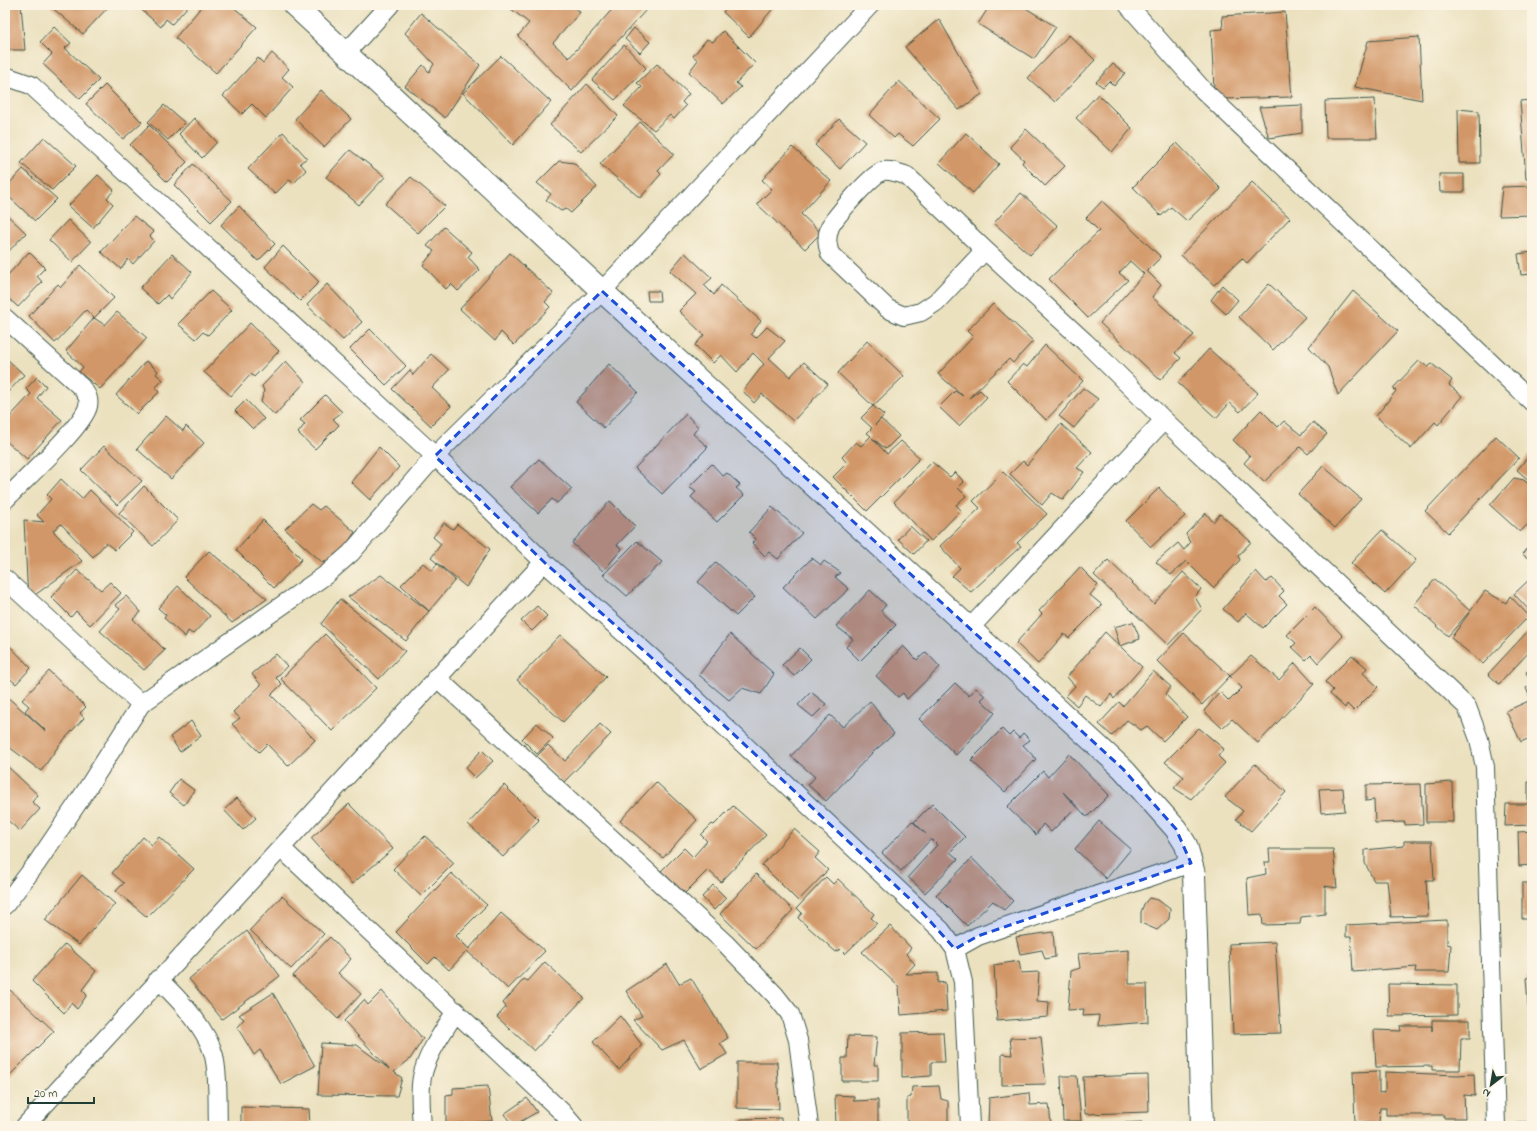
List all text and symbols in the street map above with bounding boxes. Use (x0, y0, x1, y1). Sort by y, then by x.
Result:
north arrow (1471, 1065, 1511, 1105)
scale bar (28, 1079, 94, 1105)
text: N (1479, 1084, 1494, 1101)
text: 20 m (34, 1085, 57, 1103)

